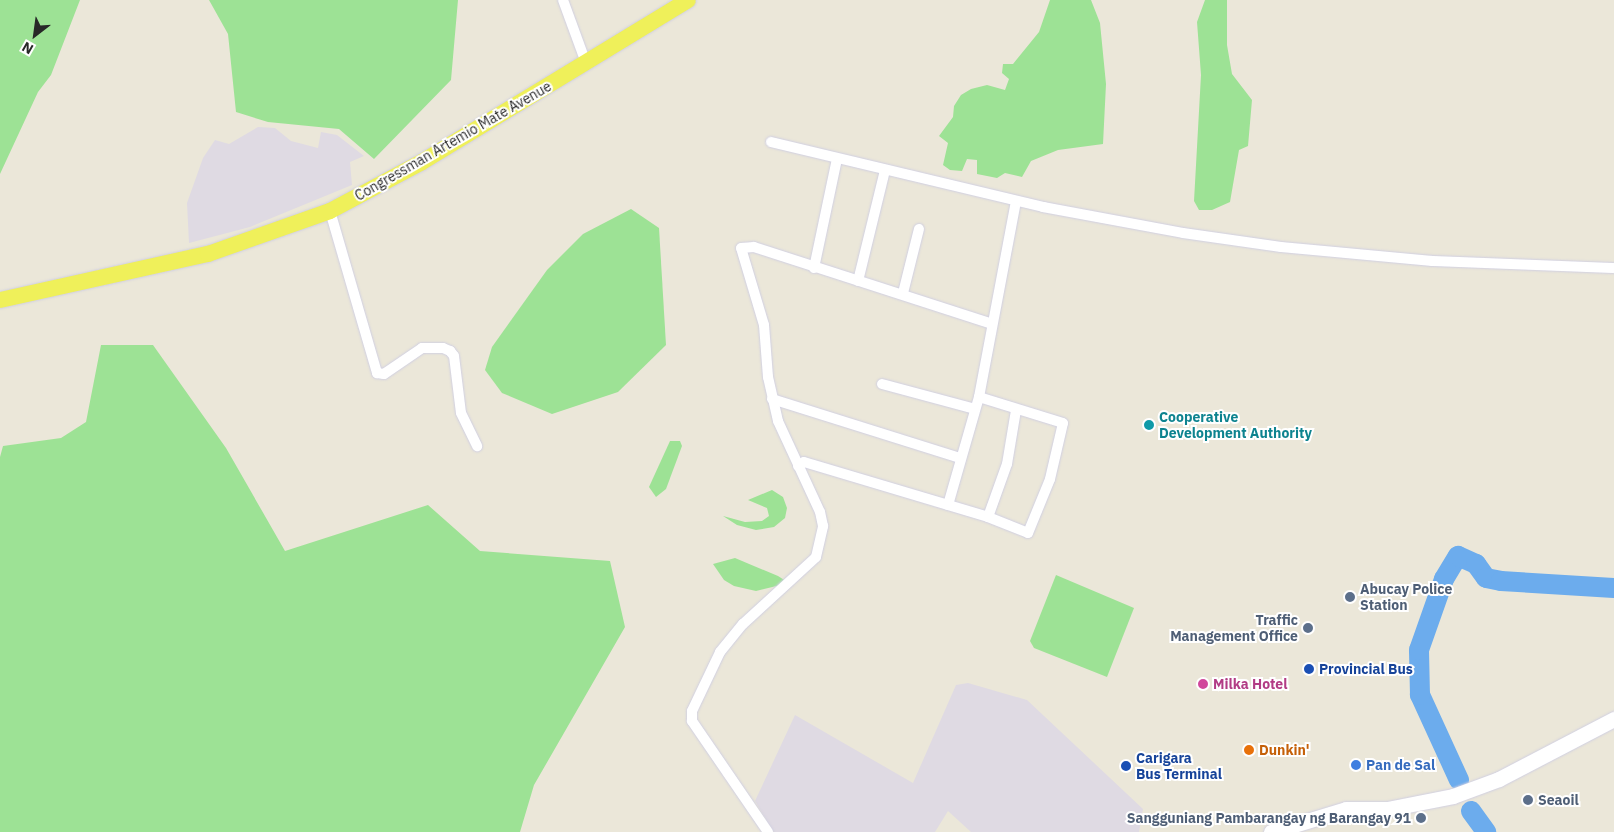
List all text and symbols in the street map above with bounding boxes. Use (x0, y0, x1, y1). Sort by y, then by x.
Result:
north arrow (10, 10, 60, 60)
text: N (19, 38, 36, 58)
street label: Congressman Artemio Mate Avenue (352, 78, 554, 204)
place label: Cooperative Development Authority (1159, 409, 1312, 442)
marker: Cooperative Development Authority (1143, 419, 1155, 431)
place label: Abucay Police Station (1360, 581, 1452, 614)
marker: Abucay Police Station (1344, 591, 1356, 603)
place label: Traffic Management Office (1170, 612, 1298, 644)
marker: Traffic Management Office (1302, 622, 1314, 634)
place label: Provincial Bus (1319, 661, 1413, 677)
marker: Provincial Bus (1303, 663, 1315, 675)
place label: Milka Hotel (1213, 676, 1287, 692)
marker: Milka Hotel (1197, 678, 1209, 690)
place label: Dunkin' (1259, 742, 1309, 758)
marker: Dunkin' (1243, 744, 1255, 756)
place label: Carigara Bus Terminal (1136, 750, 1222, 782)
place label: Pan de Sal (1366, 757, 1435, 773)
marker: Pan de Sal (1350, 759, 1362, 771)
marker: Carigara Bus Terminal (1120, 760, 1132, 772)
place label: Seaoil (1538, 792, 1579, 808)
marker: Seaoil (1522, 794, 1534, 806)
place label: Sangguniang Pambarangay ng Barangay 91 (1127, 810, 1411, 826)
marker: Sangguniang Pambarangay ng Barangay 91 (1415, 812, 1427, 824)

